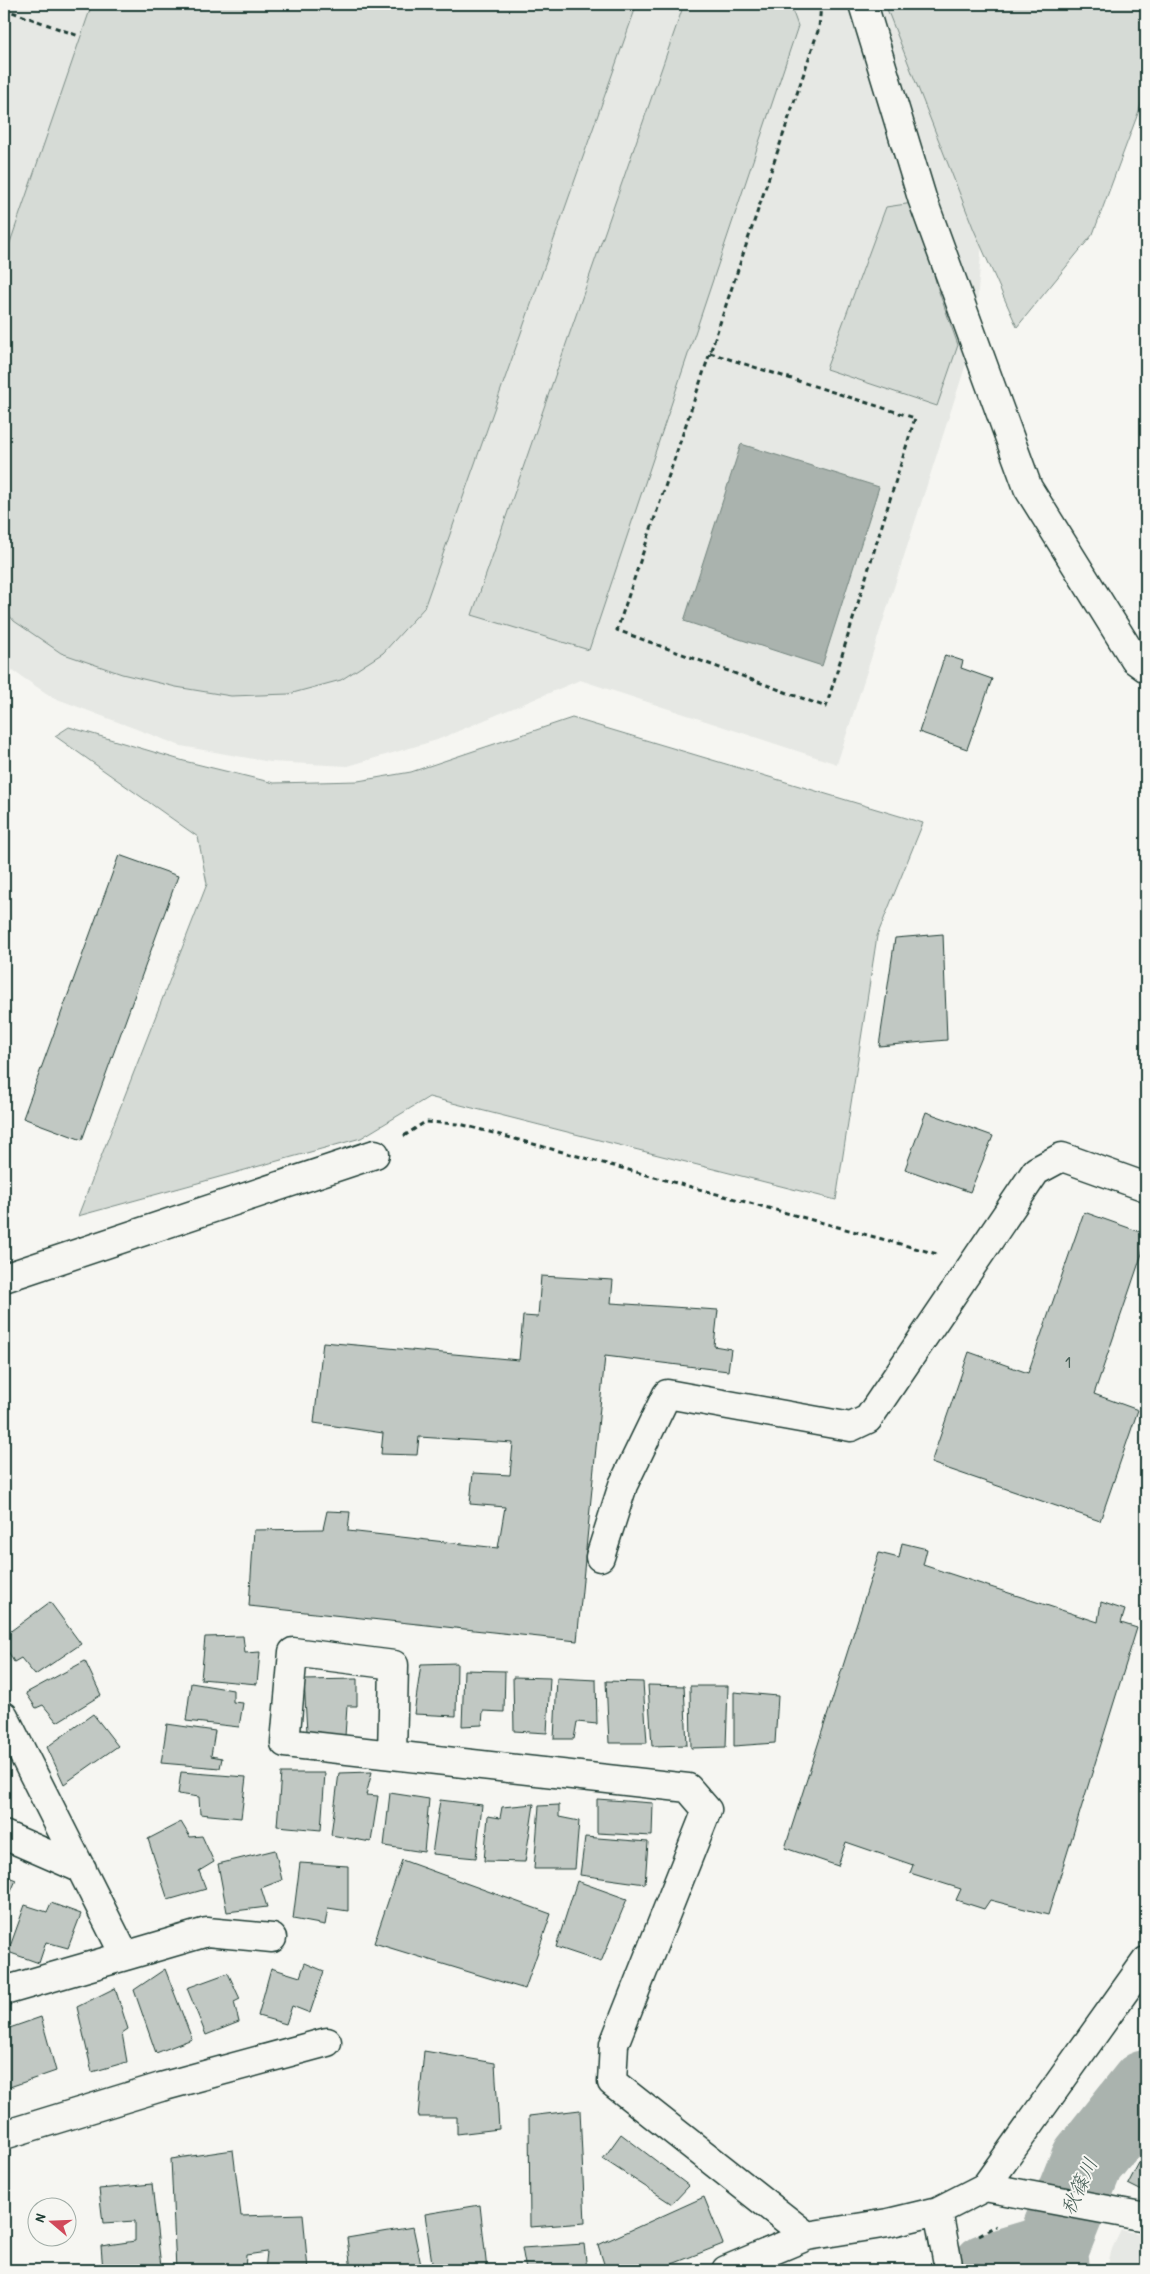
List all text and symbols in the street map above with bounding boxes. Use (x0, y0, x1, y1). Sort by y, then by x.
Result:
house number: 1 (1065, 1351, 1071, 1373)
water label: 秋篠川 (1054, 2153, 1103, 2219)
north arrow (28, 2196, 78, 2246)
text: N (29, 2210, 50, 2224)

